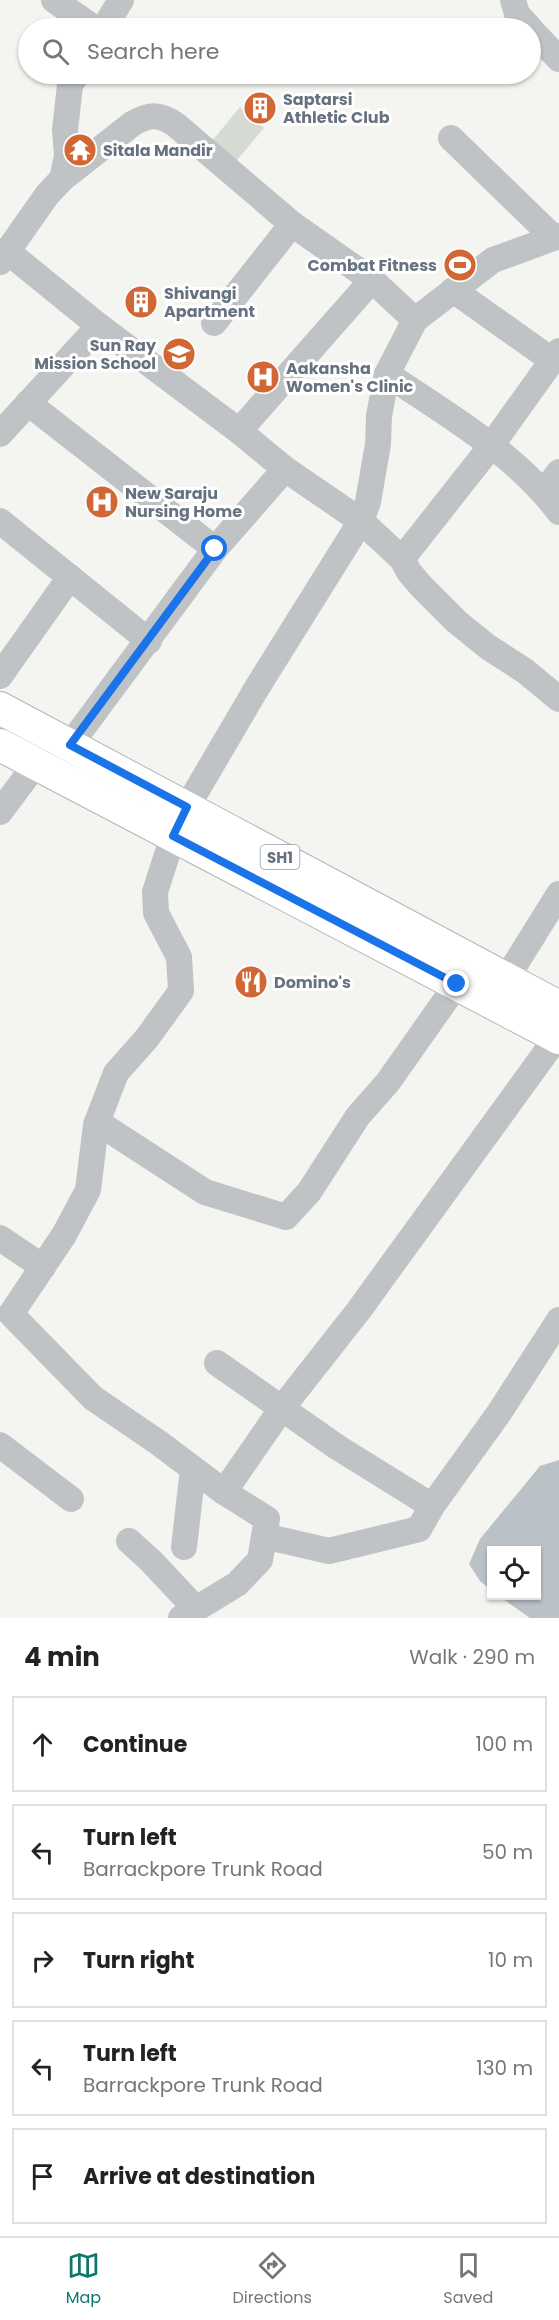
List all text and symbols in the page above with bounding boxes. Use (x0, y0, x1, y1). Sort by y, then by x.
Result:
search box (18, 18, 541, 84)
icon: search (39, 35, 72, 68)
text: Search here (87, 36, 220, 67)
place label: Saptarsi Athletic Club (283, 88, 390, 129)
building icon: Saptarsi Athletic Club (242, 90, 278, 126)
temple icon: Sitala Mandir (62, 132, 98, 168)
place label: Sitala Mandir (103, 139, 213, 162)
sports icon: Combat Fitness (442, 247, 478, 283)
place label: Combat Fitness (308, 254, 437, 277)
place label: Shivangi Apartment (164, 282, 255, 323)
building icon: Shivangi Apartment (123, 284, 159, 320)
place label: Sun Ray Mission School (34, 334, 157, 375)
school or university icon: Sun Ray Mission School (161, 336, 197, 372)
place label: Aakansha Women's Clinic (286, 357, 414, 398)
hospital icon: Aakansha Women's Clinic (245, 359, 281, 395)
place label: New Saraju Nursing Home (125, 482, 242, 523)
hospital icon: New Saraju Nursing Home (84, 484, 120, 520)
route start (201, 535, 227, 561)
road number: SH1 (260, 845, 300, 869)
restaurant icon: Domino's (233, 964, 269, 1000)
route end (443, 970, 469, 996)
place label: Domino's (274, 971, 351, 994)
map controls (487, 1546, 541, 1600)
button: locate (487, 1546, 541, 1600)
text: 4 min (24, 1639, 100, 1675)
text: Walk · 290 m (409, 1643, 535, 1671)
icon: ahead (26, 1728, 59, 1761)
text: Continue (83, 1729, 187, 1760)
text: 100 m (476, 1730, 533, 1758)
text: Turn left (83, 1822, 177, 1853)
icon: left (26, 1836, 59, 1869)
text: 50 m (482, 1838, 533, 1866)
text: Barrackpore Trunk Road (83, 1855, 323, 1883)
icon: right (26, 1944, 59, 1977)
text: Turn right (83, 1945, 194, 1976)
text: 10 m (488, 1946, 533, 1974)
text: Turn left (83, 2038, 177, 2069)
icon: left (26, 2052, 59, 2085)
text: 130 m (476, 2054, 533, 2082)
text: Barrackpore Trunk Road (83, 2071, 323, 2099)
icon: arrive (26, 2160, 59, 2193)
text: Arrive at destination (83, 2161, 315, 2192)
tab: Map (66, 2249, 101, 2310)
tab: Directions (233, 2249, 312, 2310)
tab: Saved (443, 2249, 493, 2310)

